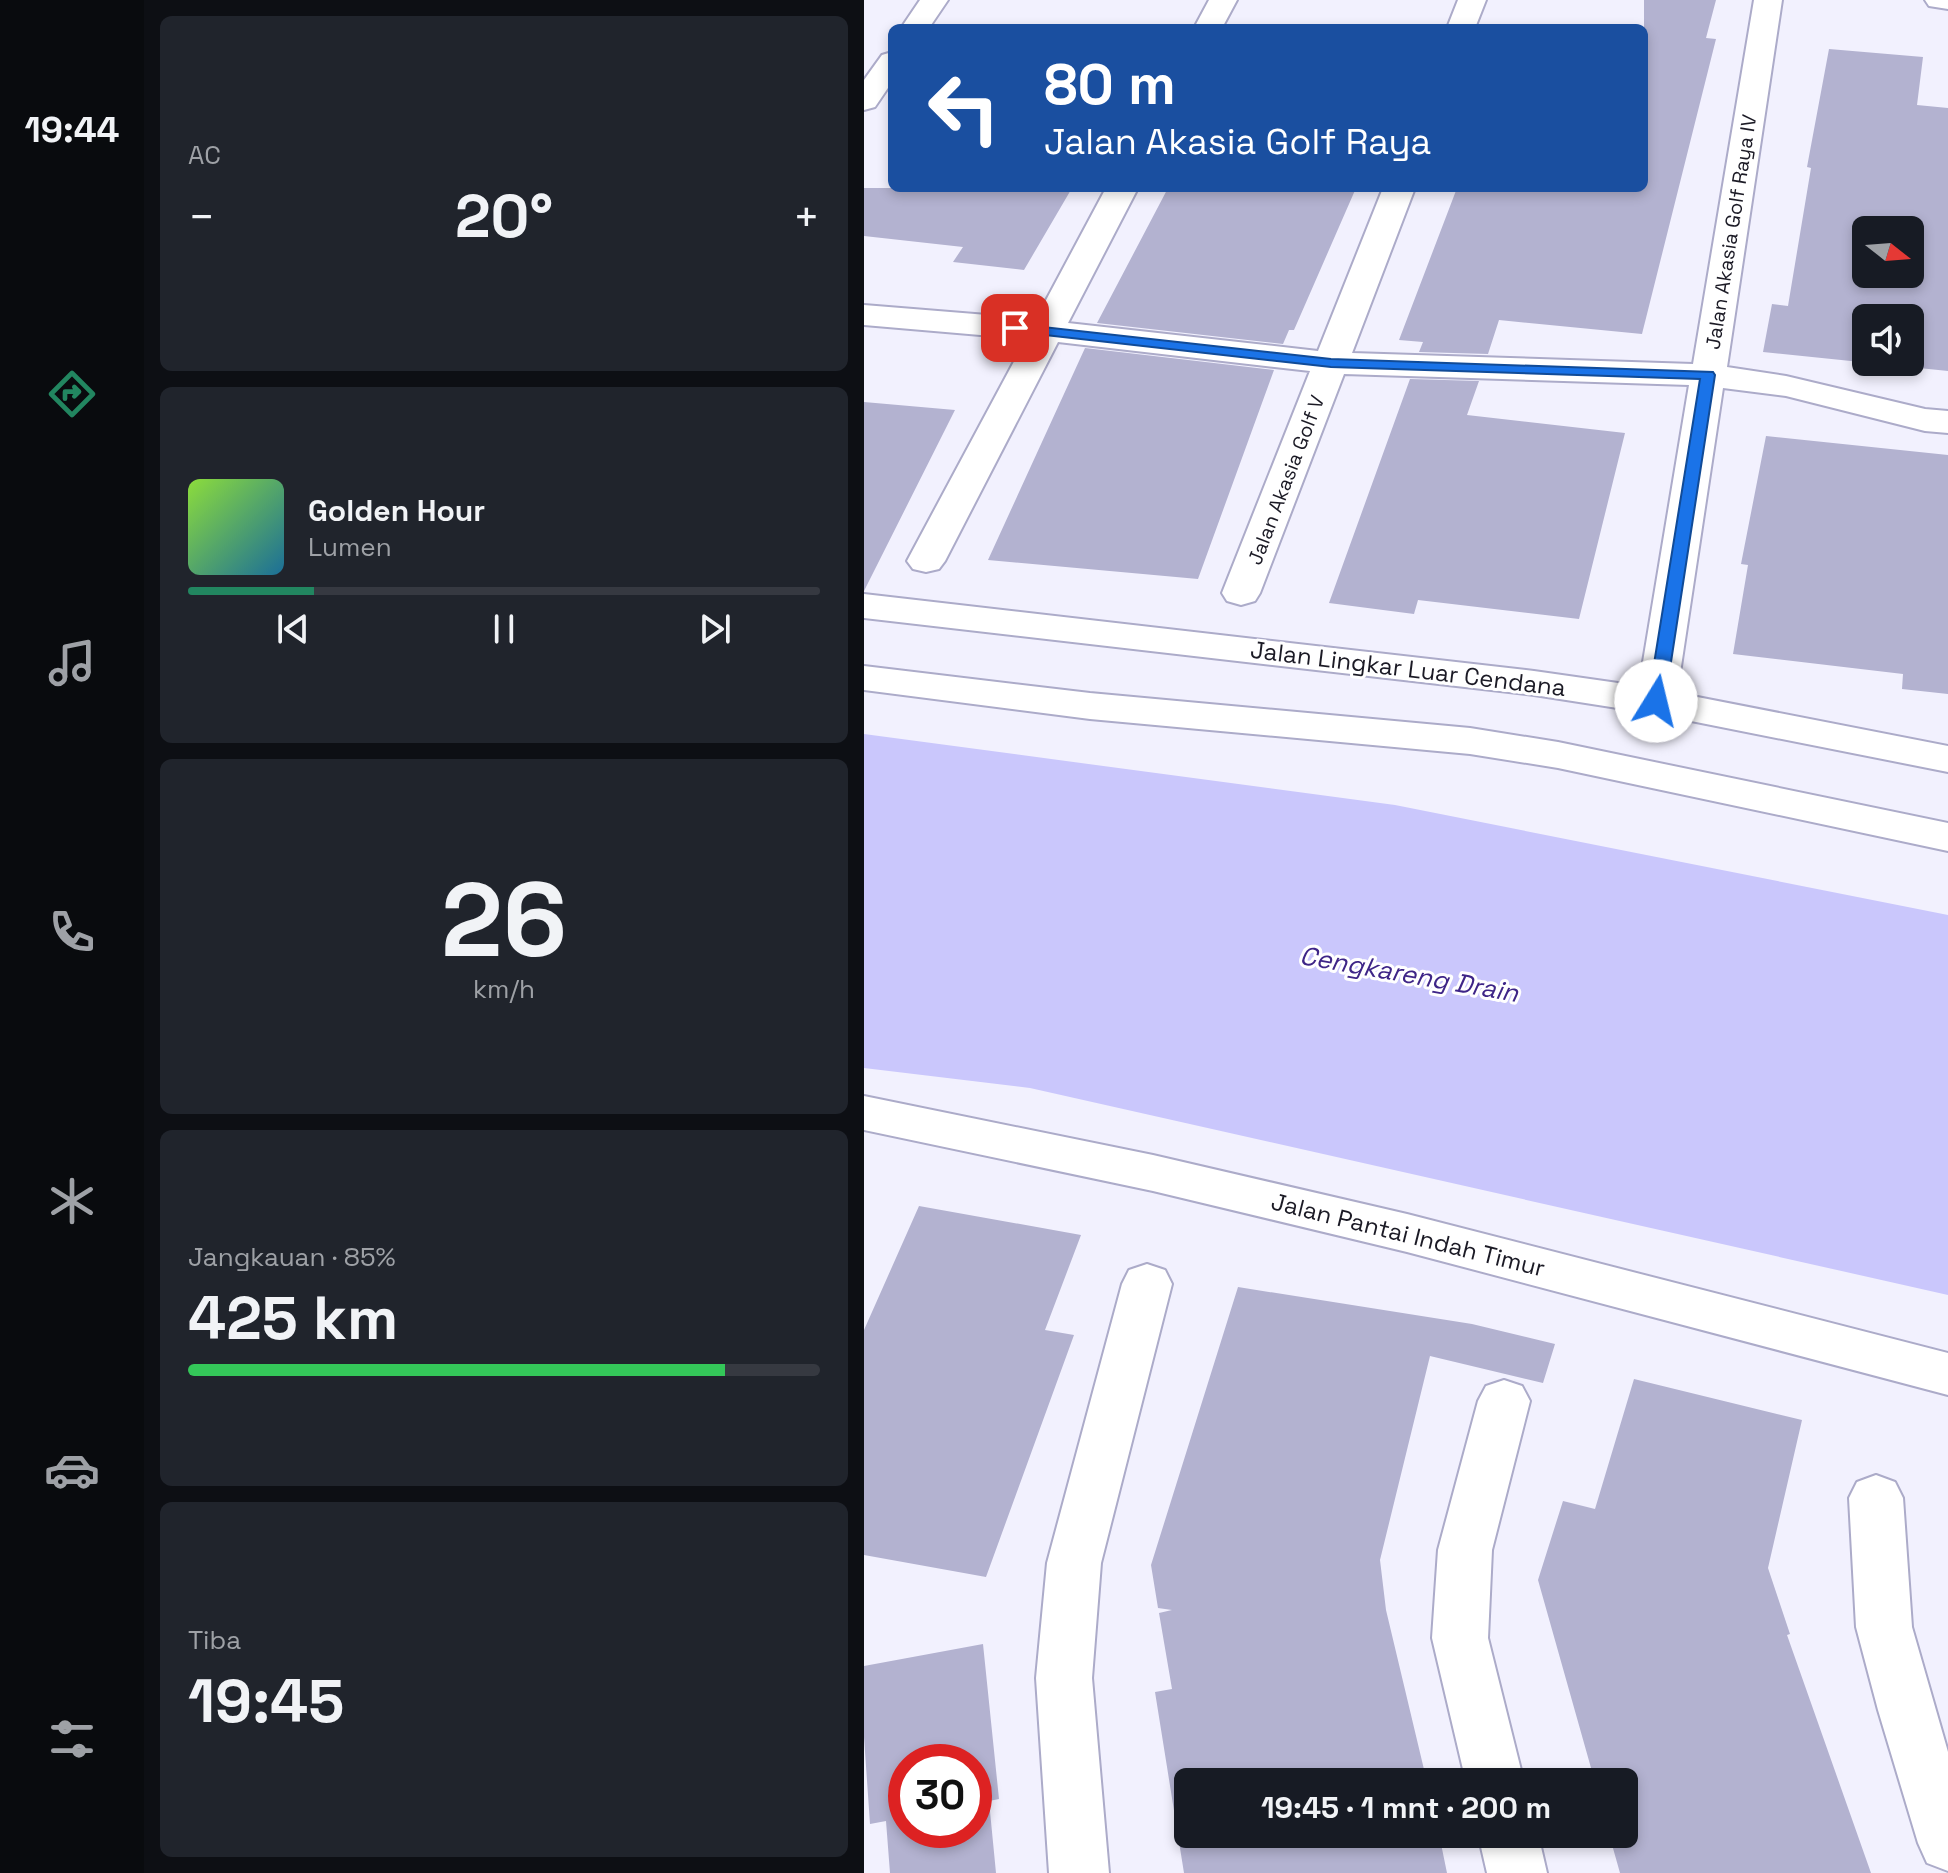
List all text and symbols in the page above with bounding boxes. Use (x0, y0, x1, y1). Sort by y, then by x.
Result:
text: 80 m (1044, 49, 1176, 120)
icon: left (912, 56, 1016, 160)
text: 19:44 (24, 107, 120, 153)
street label: Jalan Akasia Golf Raya IV (1700, 113, 1762, 351)
text: Jalan Akasia Golf Raya (1044, 119, 1431, 165)
text: AC (188, 138, 221, 172)
text: 20° (455, 178, 553, 255)
text: − (188, 189, 215, 245)
text: + (793, 189, 820, 245)
north arrow (1852, 216, 1924, 288)
map controls (1852, 216, 1924, 376)
pin (981, 294, 1049, 362)
button: sound (1852, 304, 1924, 376)
icon: arrive (993, 306, 1037, 350)
icon: directions (44, 366, 100, 422)
street label: Jalan Akasia Golf V (1242, 392, 1330, 568)
text: Golden Hour (308, 491, 485, 530)
text: Lumen (308, 530, 392, 564)
icon: previous (271, 607, 315, 651)
icon: pause (482, 607, 526, 651)
icon: next (693, 607, 737, 651)
street label: Jalan Lingkar Luar Cendana (1249, 634, 1568, 703)
icon: music (44, 635, 100, 691)
position arrow (1614, 659, 1698, 743)
text: 26 (441, 854, 567, 986)
icon: phone (44, 904, 100, 960)
water label: Cengkareng Drain (1297, 938, 1522, 1010)
text: km/h (473, 972, 535, 1006)
icon: climate (44, 1173, 100, 1229)
street label: Jalan Pantai Indah Timur (1268, 1185, 1548, 1284)
text: Jangkauan · 85% (188, 1240, 396, 1274)
text: 425 km (188, 1280, 398, 1357)
icon: car (44, 1442, 100, 1498)
text: Tiba (188, 1623, 241, 1657)
text: 19:45 (188, 1663, 344, 1740)
icon: filters (44, 1711, 100, 1767)
speed limit sign: 30 (888, 1744, 992, 1848)
text: 19:45 · 1 mnt · 200 m (1261, 1788, 1551, 1827)

